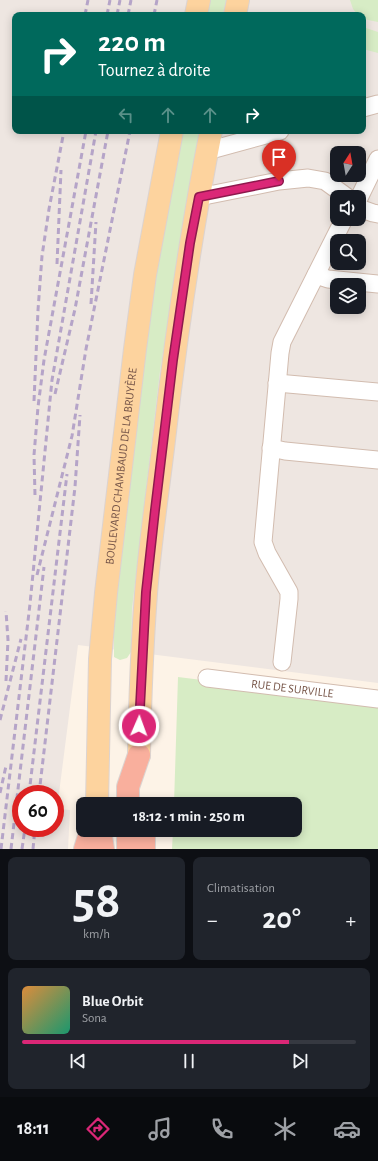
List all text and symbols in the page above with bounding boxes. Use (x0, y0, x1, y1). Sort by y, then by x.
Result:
icon: right (32, 28, 84, 80)
text: 220 m (98, 29, 166, 57)
text: Tournez à droite (98, 62, 211, 80)
icon: left (115, 104, 137, 126)
icon: ahead (157, 104, 179, 126)
icon: ahead (199, 104, 221, 126)
icon: right (241, 104, 263, 126)
pin (262, 140, 296, 181)
icon: arrive (268, 146, 290, 168)
north arrow (330, 146, 366, 182)
map controls (330, 146, 366, 314)
button: sound (330, 190, 366, 226)
button: search (330, 234, 366, 270)
button: layers (330, 278, 366, 314)
street label: BOULEVARD CHAMBAUD DE LA BRUYÈRE (103, 367, 139, 565)
street label: RUE DE SURVILLE (251, 677, 334, 699)
position arrow (118, 705, 160, 747)
speed limit sign: 60 (12, 785, 64, 837)
text: 18:12 · 1 min · 250 m (133, 809, 245, 824)
text: 58 (72, 875, 121, 927)
text: Climatisation (207, 882, 275, 895)
text: 20° (262, 904, 301, 934)
text: − (207, 909, 218, 931)
text: + (345, 909, 356, 931)
text: km/h (83, 928, 110, 941)
text: Blue Orbit (82, 994, 143, 1009)
text: Sona (82, 1012, 107, 1025)
icon: previous (67, 1050, 89, 1072)
icon: pause (178, 1050, 200, 1072)
icon: next (289, 1050, 311, 1072)
icon: directions (84, 1115, 112, 1143)
icon: music (146, 1115, 174, 1143)
icon: phone (208, 1115, 236, 1143)
icon: climate (271, 1115, 299, 1143)
icon: car (333, 1115, 361, 1143)
text: 18:11 (17, 1120, 50, 1138)

